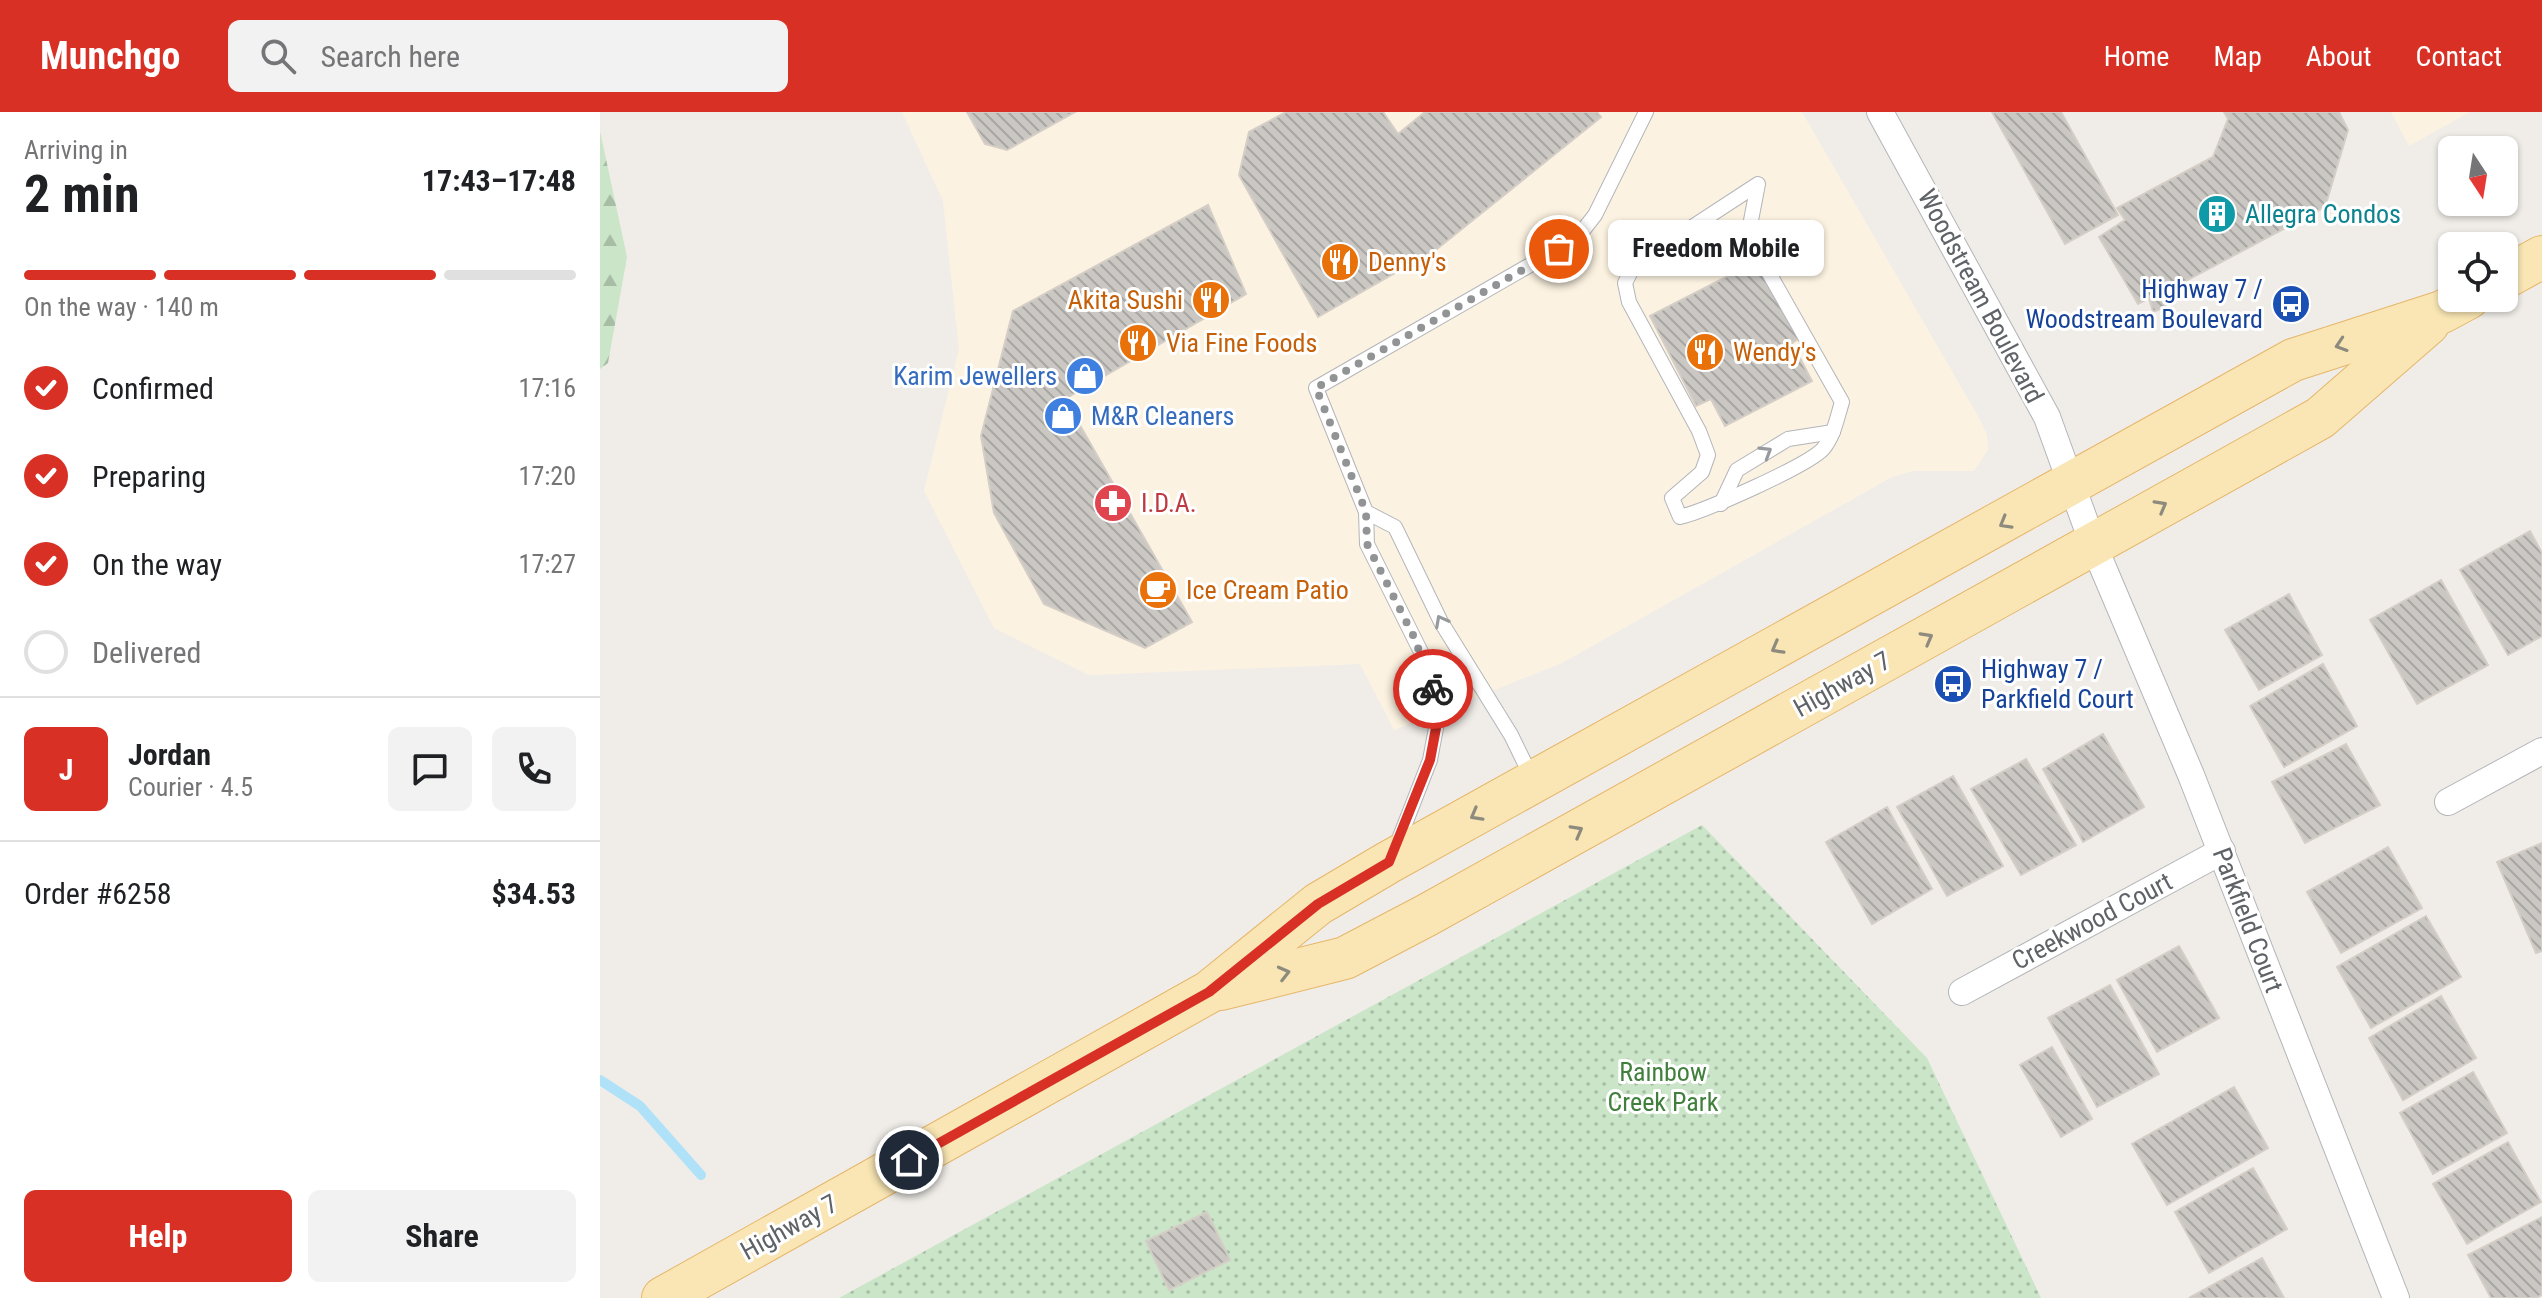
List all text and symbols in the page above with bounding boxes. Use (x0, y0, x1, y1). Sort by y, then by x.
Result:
search box (228, 20, 788, 92)
text: Munchgo (40, 34, 180, 78)
icon: search (256, 34, 300, 78)
text: Search here (320, 39, 460, 74)
text: Home (2104, 40, 2169, 73)
text: Map (2213, 40, 2262, 73)
text: About (2306, 40, 2372, 73)
text: Contact (2416, 40, 2502, 73)
text: Arriving in (24, 135, 128, 165)
north arrow (2438, 136, 2518, 216)
map controls (2438, 136, 2518, 312)
text: 17:43–17:48 (422, 163, 576, 198)
text: 2 min (24, 164, 140, 225)
street label: Woodstream Boulevard (1912, 184, 2050, 408)
building icon: Allegra Condos (2196, 193, 2238, 235)
place label: Allegra Condos (2245, 199, 2401, 229)
pin (1525, 215, 1593, 283)
callout: Freedom Mobile (1607, 221, 1823, 277)
icon: bag (1537, 227, 1581, 271)
button: locate (2438, 232, 2518, 312)
text: Freedom Mobile (1632, 233, 1800, 263)
restaurant icon: Denny's (1319, 241, 1361, 283)
place label: Denny's (1368, 247, 1447, 277)
place label: Highway 7 / Woodstream Boulevard (2025, 274, 2263, 334)
restaurant icon: Akita Sushi (1190, 279, 1232, 321)
bus stop icon: Highway 7 / Woodstream Boulevard (2270, 283, 2312, 325)
place label: Akita Sushi (1068, 285, 1183, 315)
text: On the way · 140 m (24, 292, 219, 322)
restaurant icon: Via Fine Foods (1117, 322, 1159, 364)
place label: Via Fine Foods (1166, 328, 1317, 358)
restaurant icon: Wendy's (1684, 331, 1726, 373)
one-way arrow (2334, 336, 2348, 352)
place label: Wendy's (1733, 337, 1817, 367)
shop icon: Karim Jewellers (1064, 355, 1106, 397)
place label: Karim Jewellers (893, 361, 1057, 391)
icon: check (24, 366, 68, 410)
text: Confirmed (92, 371, 214, 406)
text: 17:16 (519, 373, 576, 403)
shop icon: M&R Cleaners (1042, 395, 1084, 437)
place label: M&R Cleaners (1091, 401, 1234, 431)
one-way arrow (1757, 447, 1772, 462)
icon: check (24, 454, 68, 498)
text: Preparing (92, 459, 206, 494)
text: 17:20 (519, 461, 576, 491)
pharmacy icon: I.D.A. (1092, 482, 1134, 524)
place label: I.D.A. (1141, 488, 1197, 518)
one-way arrow (2153, 500, 2167, 516)
one-way arrow (1999, 513, 2014, 529)
icon: check (24, 542, 68, 586)
text: On the way (92, 547, 222, 582)
text: 17:27 (519, 549, 576, 579)
cafe icon: Ice Cream Patio (1137, 569, 1179, 611)
place label: Ice Cream Patio (1186, 575, 1349, 605)
one-way arrow (1436, 615, 1451, 630)
one-way arrow (1919, 632, 1933, 647)
text: Delivered (92, 635, 201, 670)
one-way arrow (1771, 639, 1785, 654)
street label: Highway 7 (1788, 645, 1896, 723)
courier (1393, 649, 1473, 729)
place label: Highway 7 / Parkfield Court (1981, 654, 2134, 714)
bus stop icon: Highway 7 / Parkfield Court (1932, 663, 1974, 705)
icon: bike (1411, 667, 1455, 711)
button: chat (388, 727, 472, 811)
button: phone (492, 727, 576, 811)
text: Jordan (128, 737, 211, 772)
text: J (59, 752, 73, 787)
text: Courier · 4.5 (128, 772, 253, 802)
one-way arrow (1470, 805, 1484, 820)
one-way arrow (1568, 825, 1582, 841)
street label: Parkfield Court (2207, 843, 2289, 997)
street label: Creekwood Court (2007, 866, 2177, 976)
text: Order #6258 (24, 876, 172, 911)
text: $34.53 (491, 876, 576, 911)
one-way arrow (1277, 965, 1291, 982)
park label: Rainbow Creek Park (1608, 1057, 1719, 1117)
pin (875, 1126, 943, 1194)
icon: home (887, 1138, 931, 1182)
street label: Highway 7 (735, 1188, 843, 1266)
button: Help (24, 1190, 292, 1282)
button: Share (308, 1190, 576, 1282)

